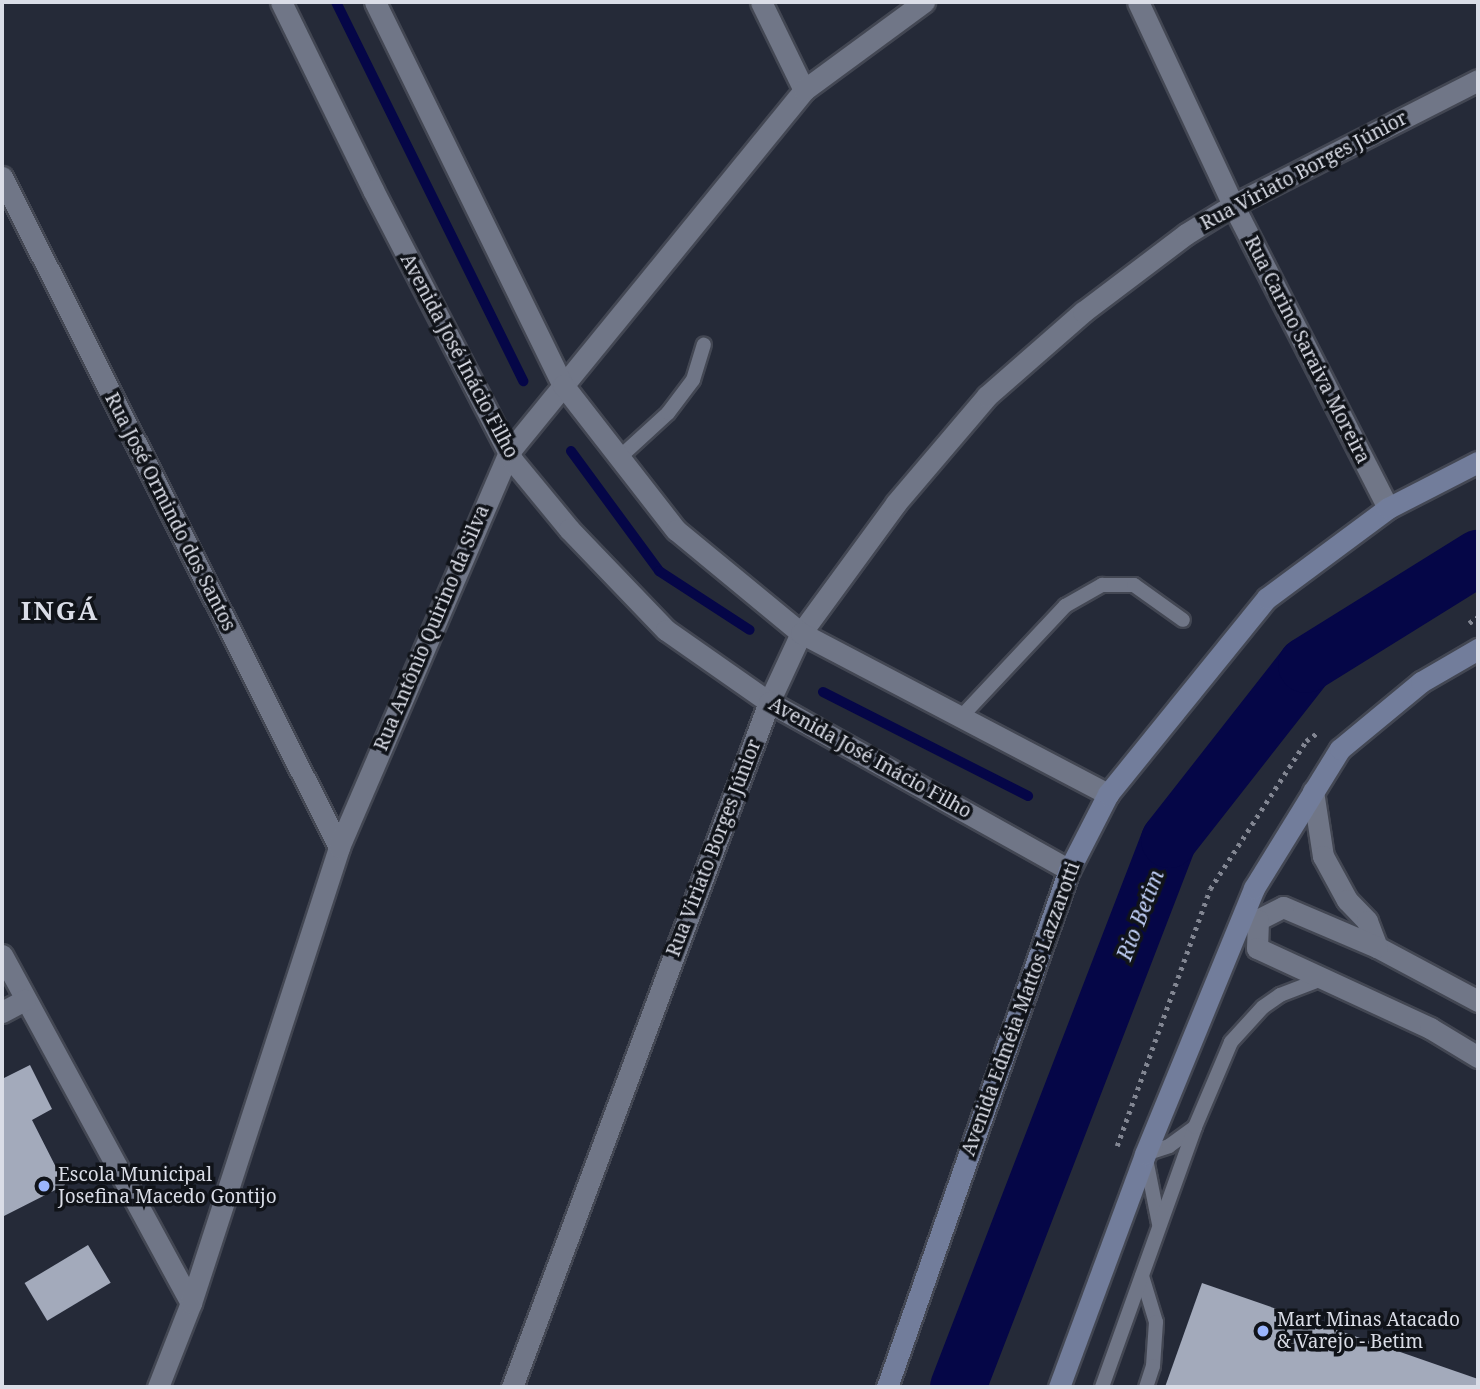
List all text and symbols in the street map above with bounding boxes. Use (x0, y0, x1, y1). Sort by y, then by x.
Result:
street label: Rua Viriato Borges Júnior (1197, 107, 1411, 235)
street label: Rua Carino Saraiva Moreira (1240, 233, 1374, 467)
street label: Avenida José Inácio Filho (395, 250, 523, 462)
street label: Rua José Ormindo dos Santos (100, 389, 240, 635)
street label: Rua Antônio Quirino da Silva (370, 502, 494, 754)
district label: INGÁ (21, 595, 99, 627)
street label: Avenida José Inácio Filho (765, 693, 975, 823)
street label: Rua Viriato Borges Júnior (662, 736, 766, 960)
street label: Avenida Edméia Mattos Lazzarotti (957, 859, 1085, 1159)
water label: Rio Betim (1111, 866, 1169, 964)
place label: Escola Municipal Josefina Macedo Gontijo (58, 1164, 277, 1208)
marker: Escola Municipal Josefina Macedo Gontijo (36, 1178, 52, 1194)
place label: Mart Minas Atacado & Varejo - Betim (1277, 1309, 1460, 1353)
marker: Mart Minas Atacado & Varejo - Betim (1255, 1323, 1271, 1339)

